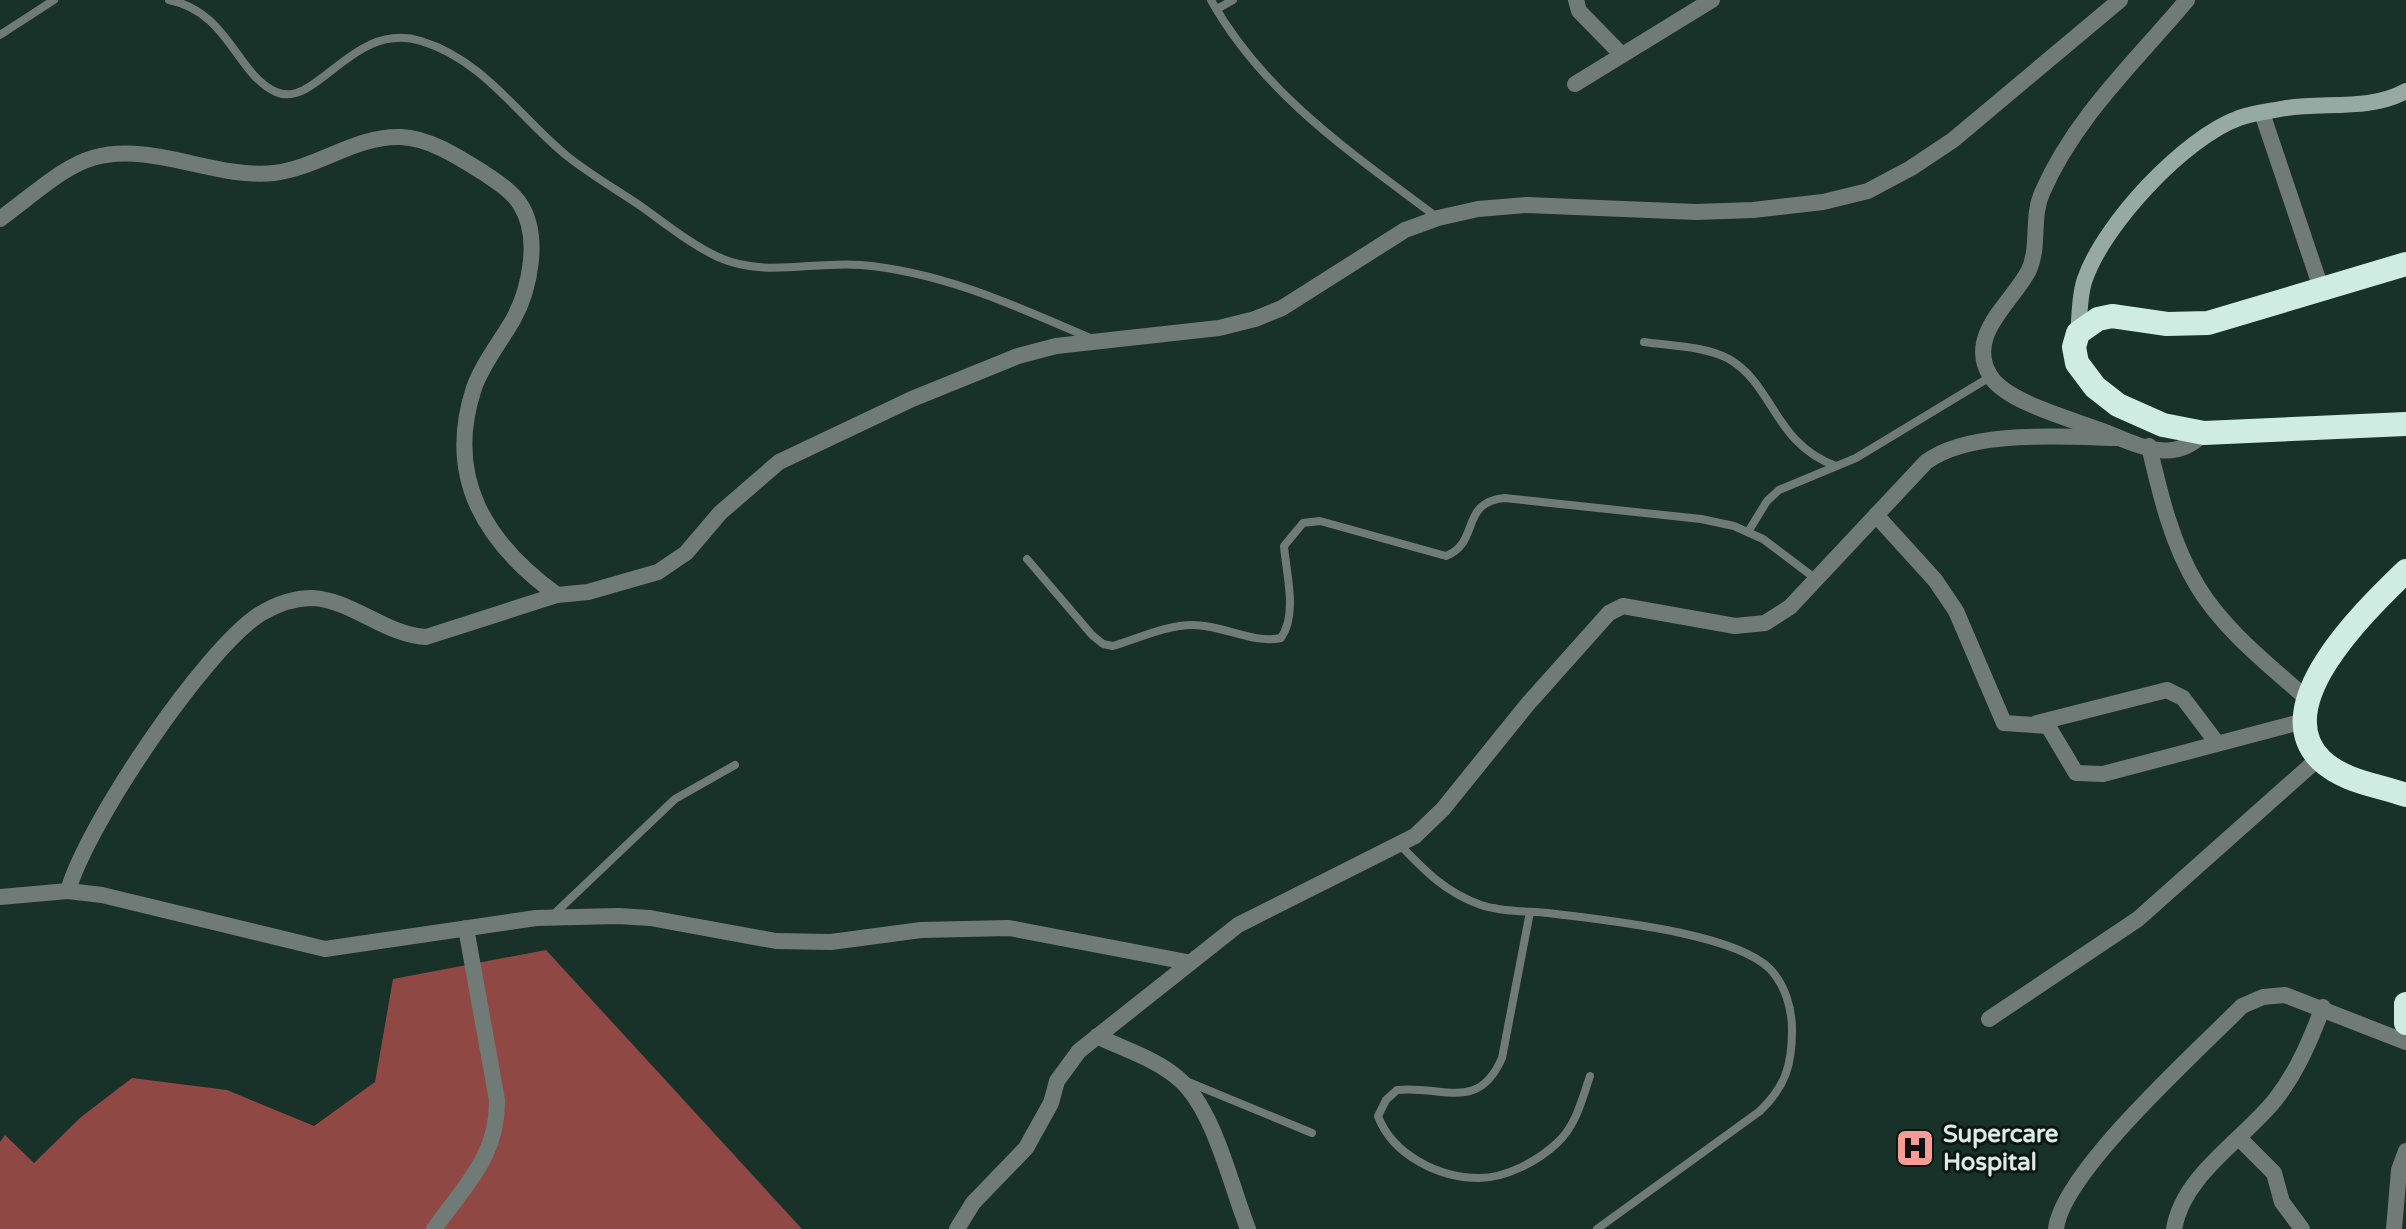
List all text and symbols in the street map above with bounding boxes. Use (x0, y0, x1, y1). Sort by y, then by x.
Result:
place label: Supercare Hospital (1943, 1120, 2059, 1177)
hospital icon: Supercare Hospital (1894, 1127, 1936, 1169)

